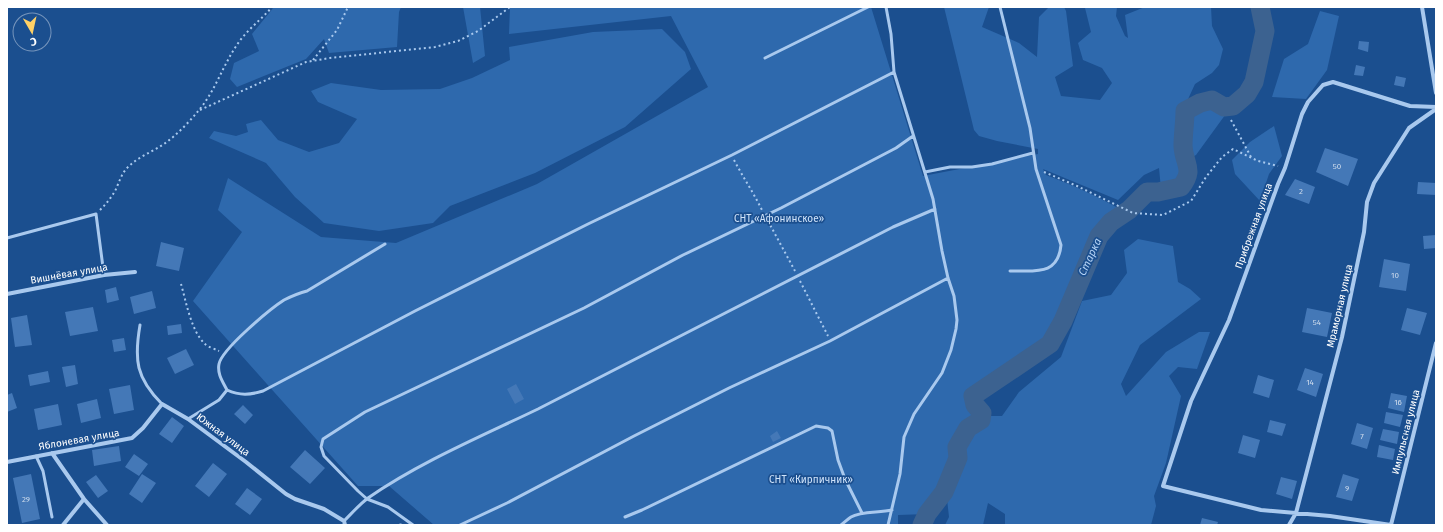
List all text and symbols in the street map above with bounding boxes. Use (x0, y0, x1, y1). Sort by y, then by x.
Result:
north arrow (12, 12, 52, 52)
text: С (29, 34, 38, 48)
house number: 50 (1333, 162, 1342, 171)
street label: Прибрежная улица (1233, 181, 1275, 271)
house number: 2 (1299, 187, 1303, 196)
park label: СНТ «Афонинское» (734, 213, 824, 225)
water label: Старка (1076, 236, 1104, 278)
street label: Вишнёвая улица (29, 260, 109, 287)
street label: Мраморная улица (1325, 263, 1355, 349)
house number: 10 (1391, 271, 1399, 280)
house number: 54 (1313, 318, 1322, 327)
house number: 14 (1306, 378, 1315, 387)
street label: Импульсная улица (1390, 388, 1422, 476)
house number: 16 (1394, 398, 1402, 407)
street label: Южная улица (194, 411, 252, 459)
street label: Яблоневая улица (38, 427, 120, 453)
house number: 7 (1360, 432, 1364, 441)
park label: СНТ «Кирпичник» (769, 474, 853, 486)
house number: 9 (1345, 484, 1349, 493)
house number: 29 (22, 495, 30, 504)

